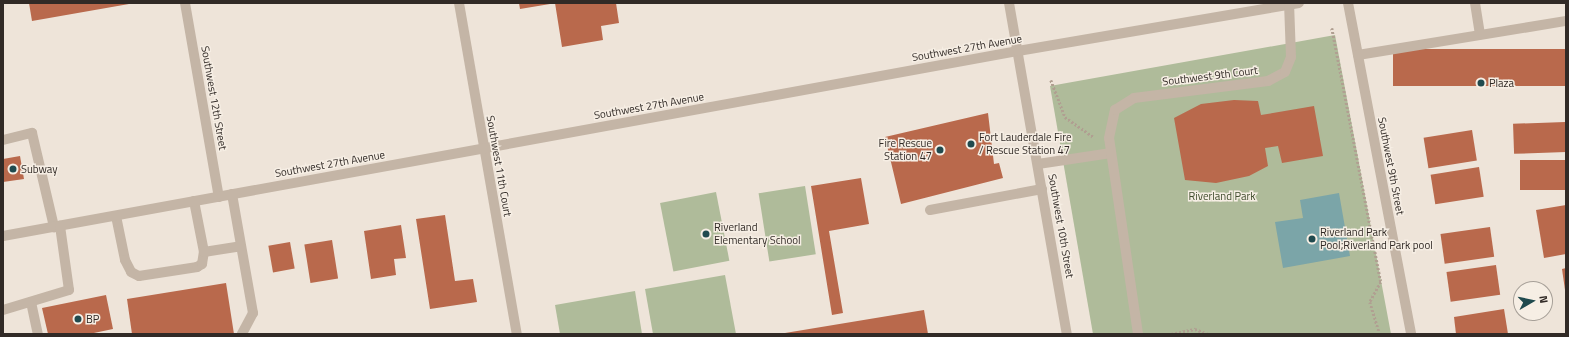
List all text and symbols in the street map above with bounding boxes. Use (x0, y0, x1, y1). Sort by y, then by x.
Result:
street label: Southwest 27th Avenue (911, 32, 1023, 64)
street label: Southwest 12th Street (198, 45, 230, 151)
street label: Southwest 9th Court (1161, 64, 1259, 88)
place label: Plaza (1489, 76, 1514, 90)
marker: Plaza (1476, 78, 1486, 88)
street label: Southwest 27th Avenue (593, 90, 705, 122)
street label: Southwest 11th Court (484, 114, 514, 218)
street label: Southwest 9th Street (1375, 116, 1407, 216)
place label: Fort Lauderdale Fire / Rescue Station 47 (979, 131, 1071, 157)
place label: Fire Rescue Station 47 (879, 137, 932, 163)
marker: Fort Lauderdale Fire / Rescue Station 47 (966, 139, 976, 149)
marker: Fire Rescue Station 47 (935, 145, 945, 155)
street label: Southwest 27th Avenue (274, 148, 386, 180)
place label: Subway (21, 162, 58, 176)
marker: Subway (8, 164, 18, 174)
street label: Southwest 10th Street (1045, 173, 1077, 279)
park label: Riverland Park (1189, 189, 1255, 203)
place label: Riverland Elementary School (714, 221, 801, 247)
place label: Riverland Park Pool;Riverland Park pool (1320, 226, 1433, 252)
marker: Riverland Elementary School (701, 229, 711, 239)
marker: Riverland Park Pool;Riverland Park pool (1307, 234, 1317, 244)
north arrow (1513, 281, 1553, 321)
text: N (1535, 294, 1552, 304)
place label: BP (86, 312, 99, 326)
marker: BP (73, 314, 83, 324)

